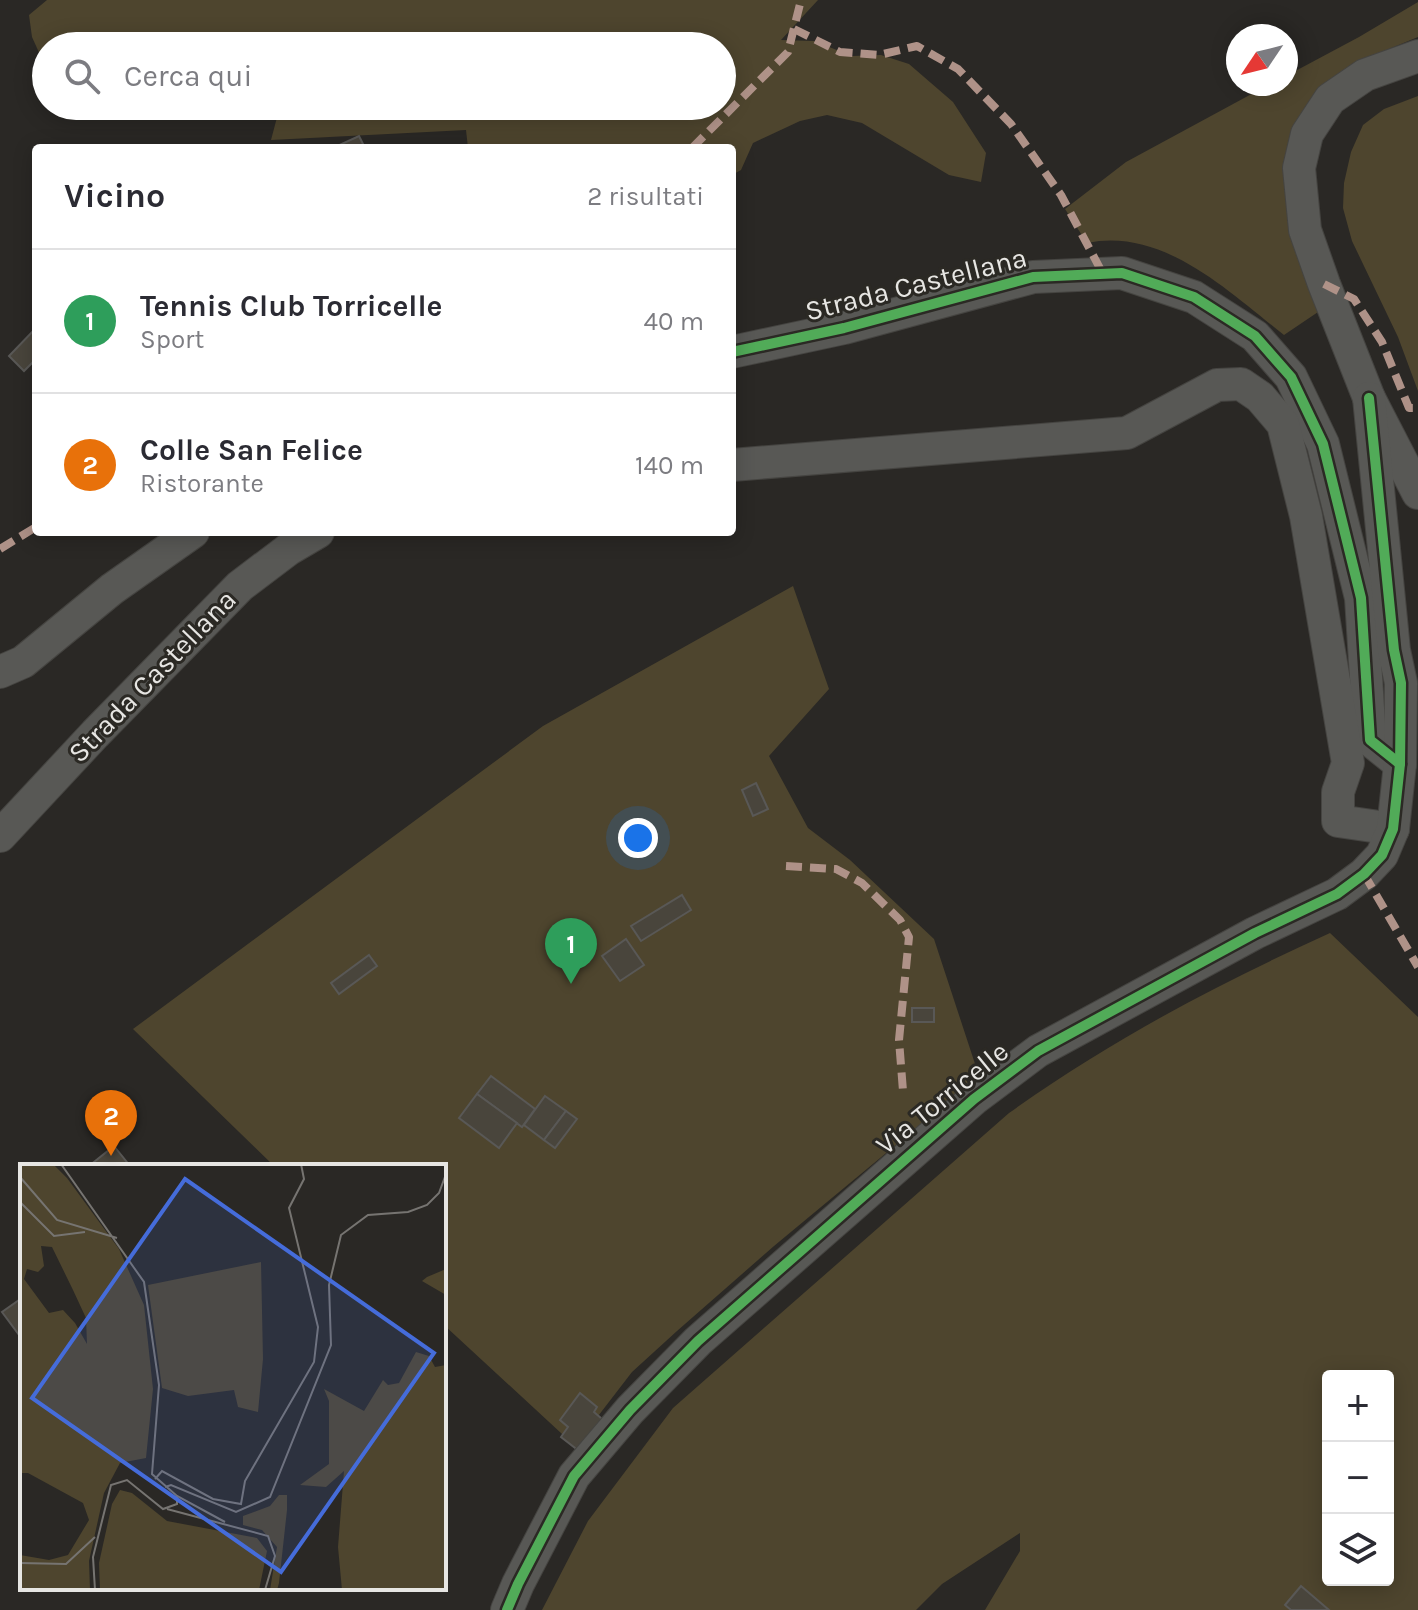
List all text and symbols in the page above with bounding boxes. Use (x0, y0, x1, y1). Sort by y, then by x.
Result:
north arrow (1226, 24, 1298, 96)
search box (32, 32, 736, 120)
icon: search (60, 54, 104, 98)
text: Cerca qui (124, 58, 252, 94)
text: Vicino (64, 176, 165, 216)
text: 2 risultati (587, 181, 704, 212)
street label: Strada Castellana (802, 241, 1030, 327)
text: Tennis Club Torricelle (140, 288, 443, 324)
text: 1 (85, 306, 95, 337)
text: 40 m (644, 306, 704, 337)
text: Sport (140, 324, 204, 355)
text: Colle San Felice (140, 432, 363, 468)
text: 2 (82, 450, 98, 481)
text: 140 m (635, 450, 704, 481)
text: Ristorante (140, 468, 264, 499)
street label: Strada Castellana (61, 583, 243, 769)
your location (618, 818, 658, 858)
pin: 1 (545, 918, 597, 984)
street label: Via Torricelle (869, 1035, 1015, 1161)
pin: 2 (85, 1090, 137, 1156)
inset map (20, 1164, 446, 1590)
map controls (1322, 1370, 1394, 1586)
button: + (1322, 1370, 1394, 1442)
button: − (1322, 1442, 1394, 1514)
button: layers (1322, 1514, 1394, 1586)

